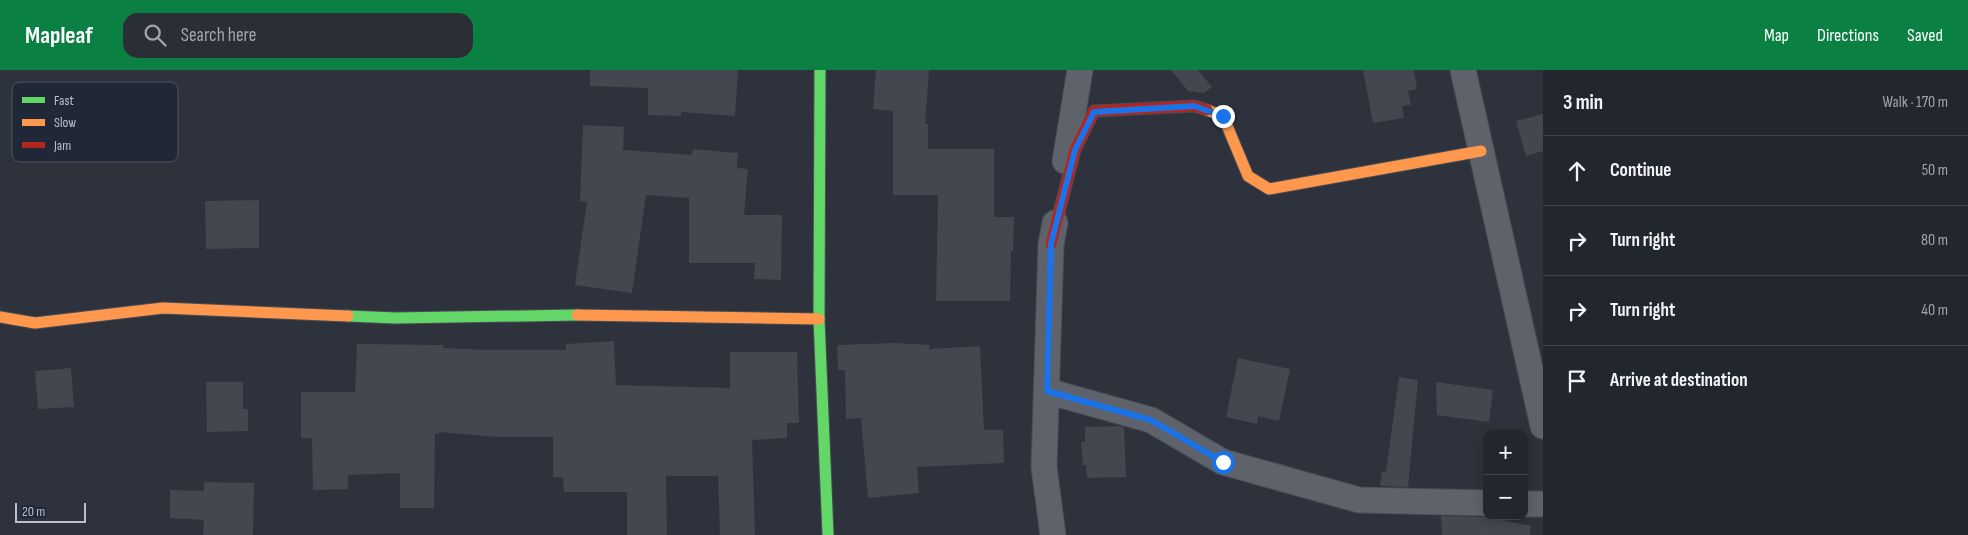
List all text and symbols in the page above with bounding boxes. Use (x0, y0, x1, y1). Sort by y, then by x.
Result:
search box (123, 13, 473, 58)
text: Mapleaf (25, 21, 93, 50)
icon: search (141, 21, 169, 49)
text: Search here (181, 24, 256, 47)
text: Map (1764, 25, 1789, 46)
text: Directions (1817, 25, 1879, 46)
text: Saved (1907, 25, 1943, 46)
legend (12, 82, 178, 162)
text: 3 min (1563, 90, 1603, 115)
text: Fast (54, 92, 74, 109)
text: Walk · 170 m (1883, 93, 1948, 112)
route end (1212, 105, 1235, 128)
text: Slow (54, 114, 76, 131)
text: Jam (53, 137, 71, 154)
icon: ahead (1563, 157, 1591, 185)
text: Continue (1610, 159, 1671, 182)
text: 50 m (1922, 161, 1948, 180)
icon: right (1563, 227, 1591, 255)
text: Turn right (1610, 229, 1675, 252)
text: 80 m (1921, 231, 1948, 250)
icon: right (1563, 297, 1591, 325)
text: Turn right (1610, 299, 1675, 322)
text: 40 m (1921, 301, 1948, 320)
icon: arrive (1563, 367, 1591, 395)
text: Arrive at destination (1610, 369, 1748, 392)
map controls (1483, 430, 1528, 520)
button: + (1483, 430, 1528, 475)
route start (1212, 451, 1235, 474)
button: − (1483, 475, 1528, 520)
scale bar (15, 500, 86, 523)
text: 20 m (22, 503, 45, 520)

